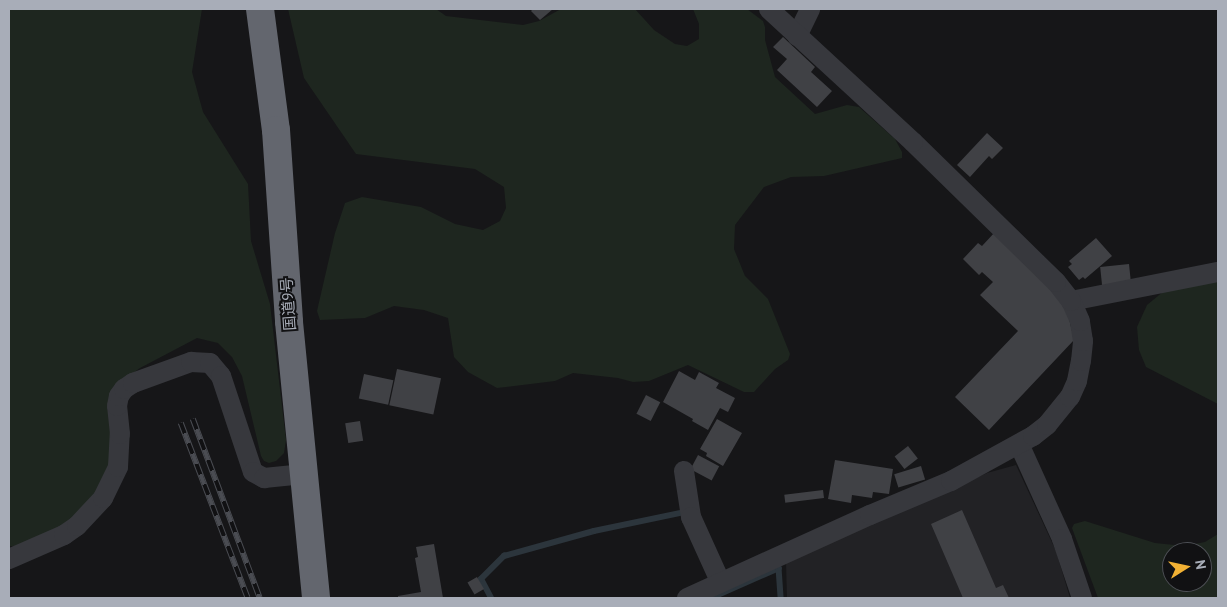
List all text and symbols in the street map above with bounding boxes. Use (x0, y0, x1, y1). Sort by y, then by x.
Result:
street label: 国道9号 (277, 277, 299, 331)
north arrow (1162, 542, 1212, 592)
text: N (1191, 558, 1210, 571)

